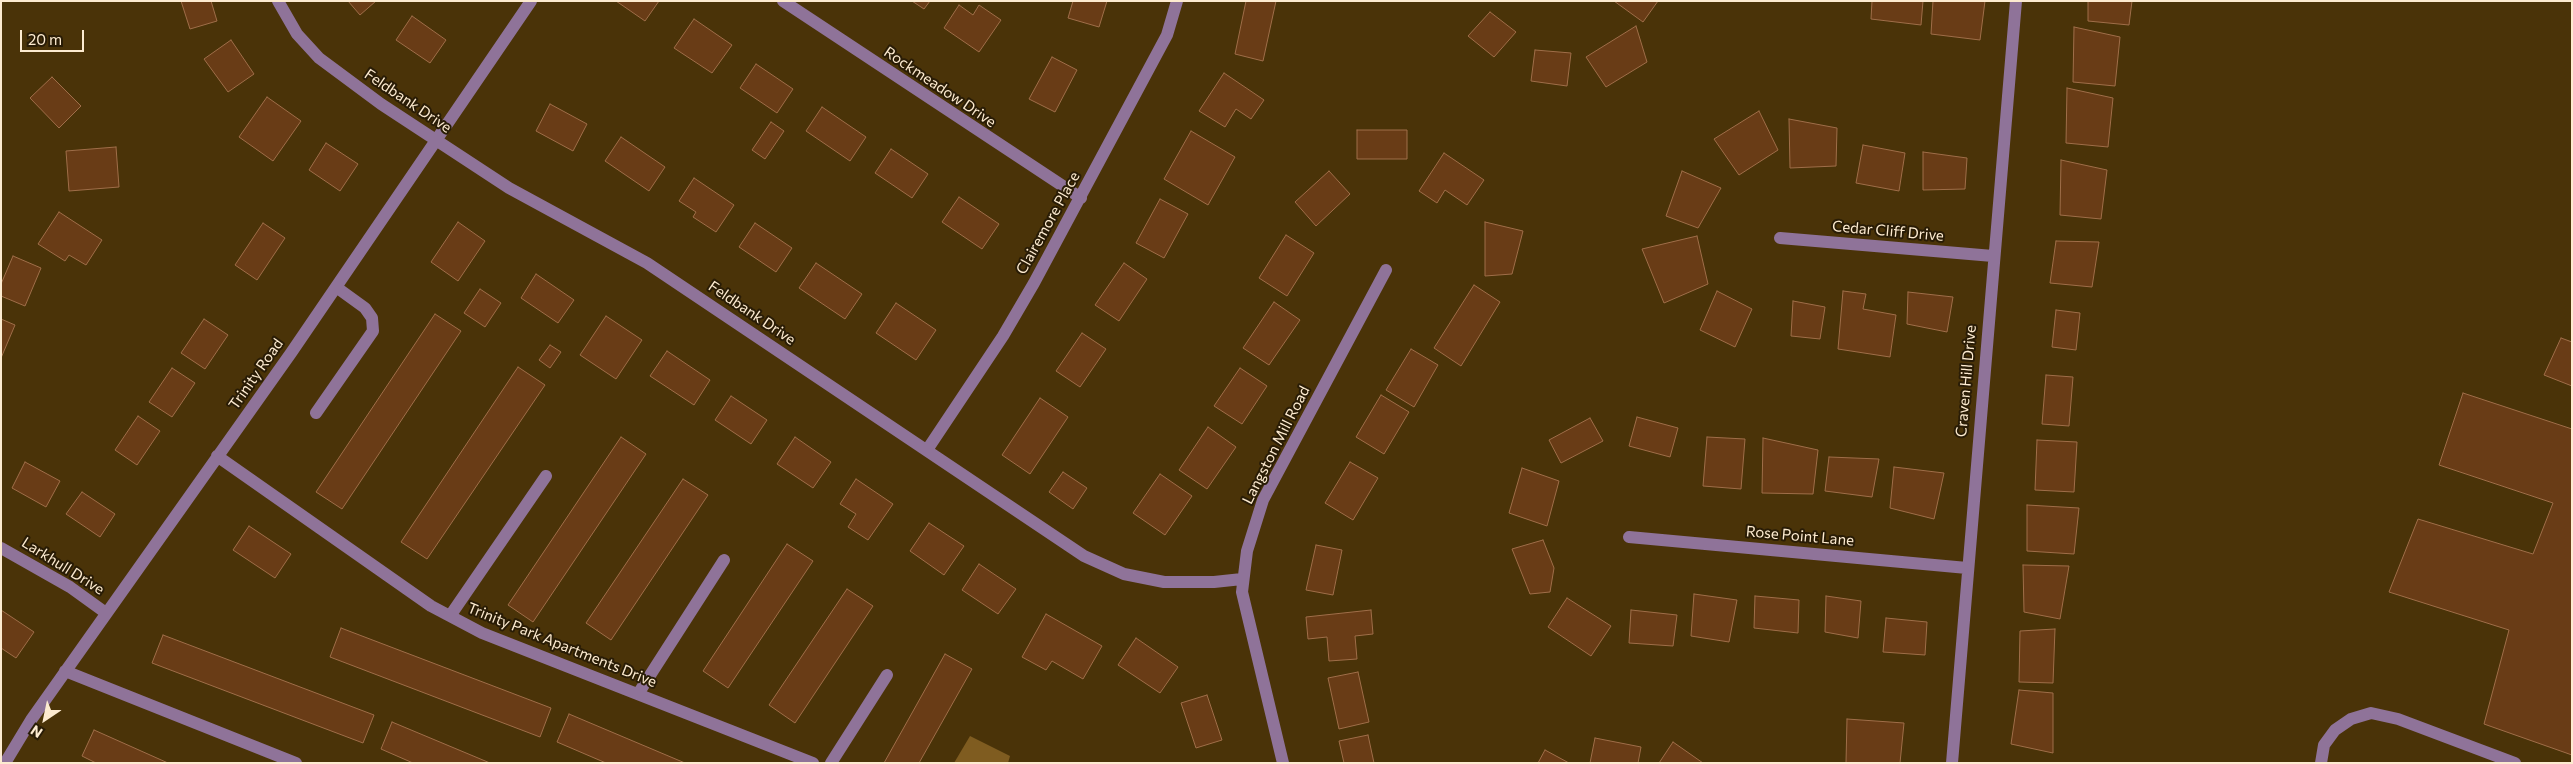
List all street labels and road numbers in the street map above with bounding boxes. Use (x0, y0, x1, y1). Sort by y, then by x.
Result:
street label: Rockmeadow Drive (881, 43, 999, 131)
street label: Feldbank Drive (361, 65, 455, 137)
street label: Clairemore Place (1012, 169, 1084, 277)
street label: Cedar Cliff Drive (1831, 217, 1945, 245)
street label: Feldbank Drive (705, 277, 799, 349)
street label: Craven Hill Drive (1952, 324, 1980, 438)
street label: Trinity Road (225, 335, 287, 413)
street label: Langston Mill Road (1238, 383, 1314, 507)
street label: Rose Point Lane (1745, 522, 1855, 550)
street label: Larkhull Drive (18, 533, 108, 599)
street label: Trinity Park Apartments Drive (465, 599, 659, 691)

